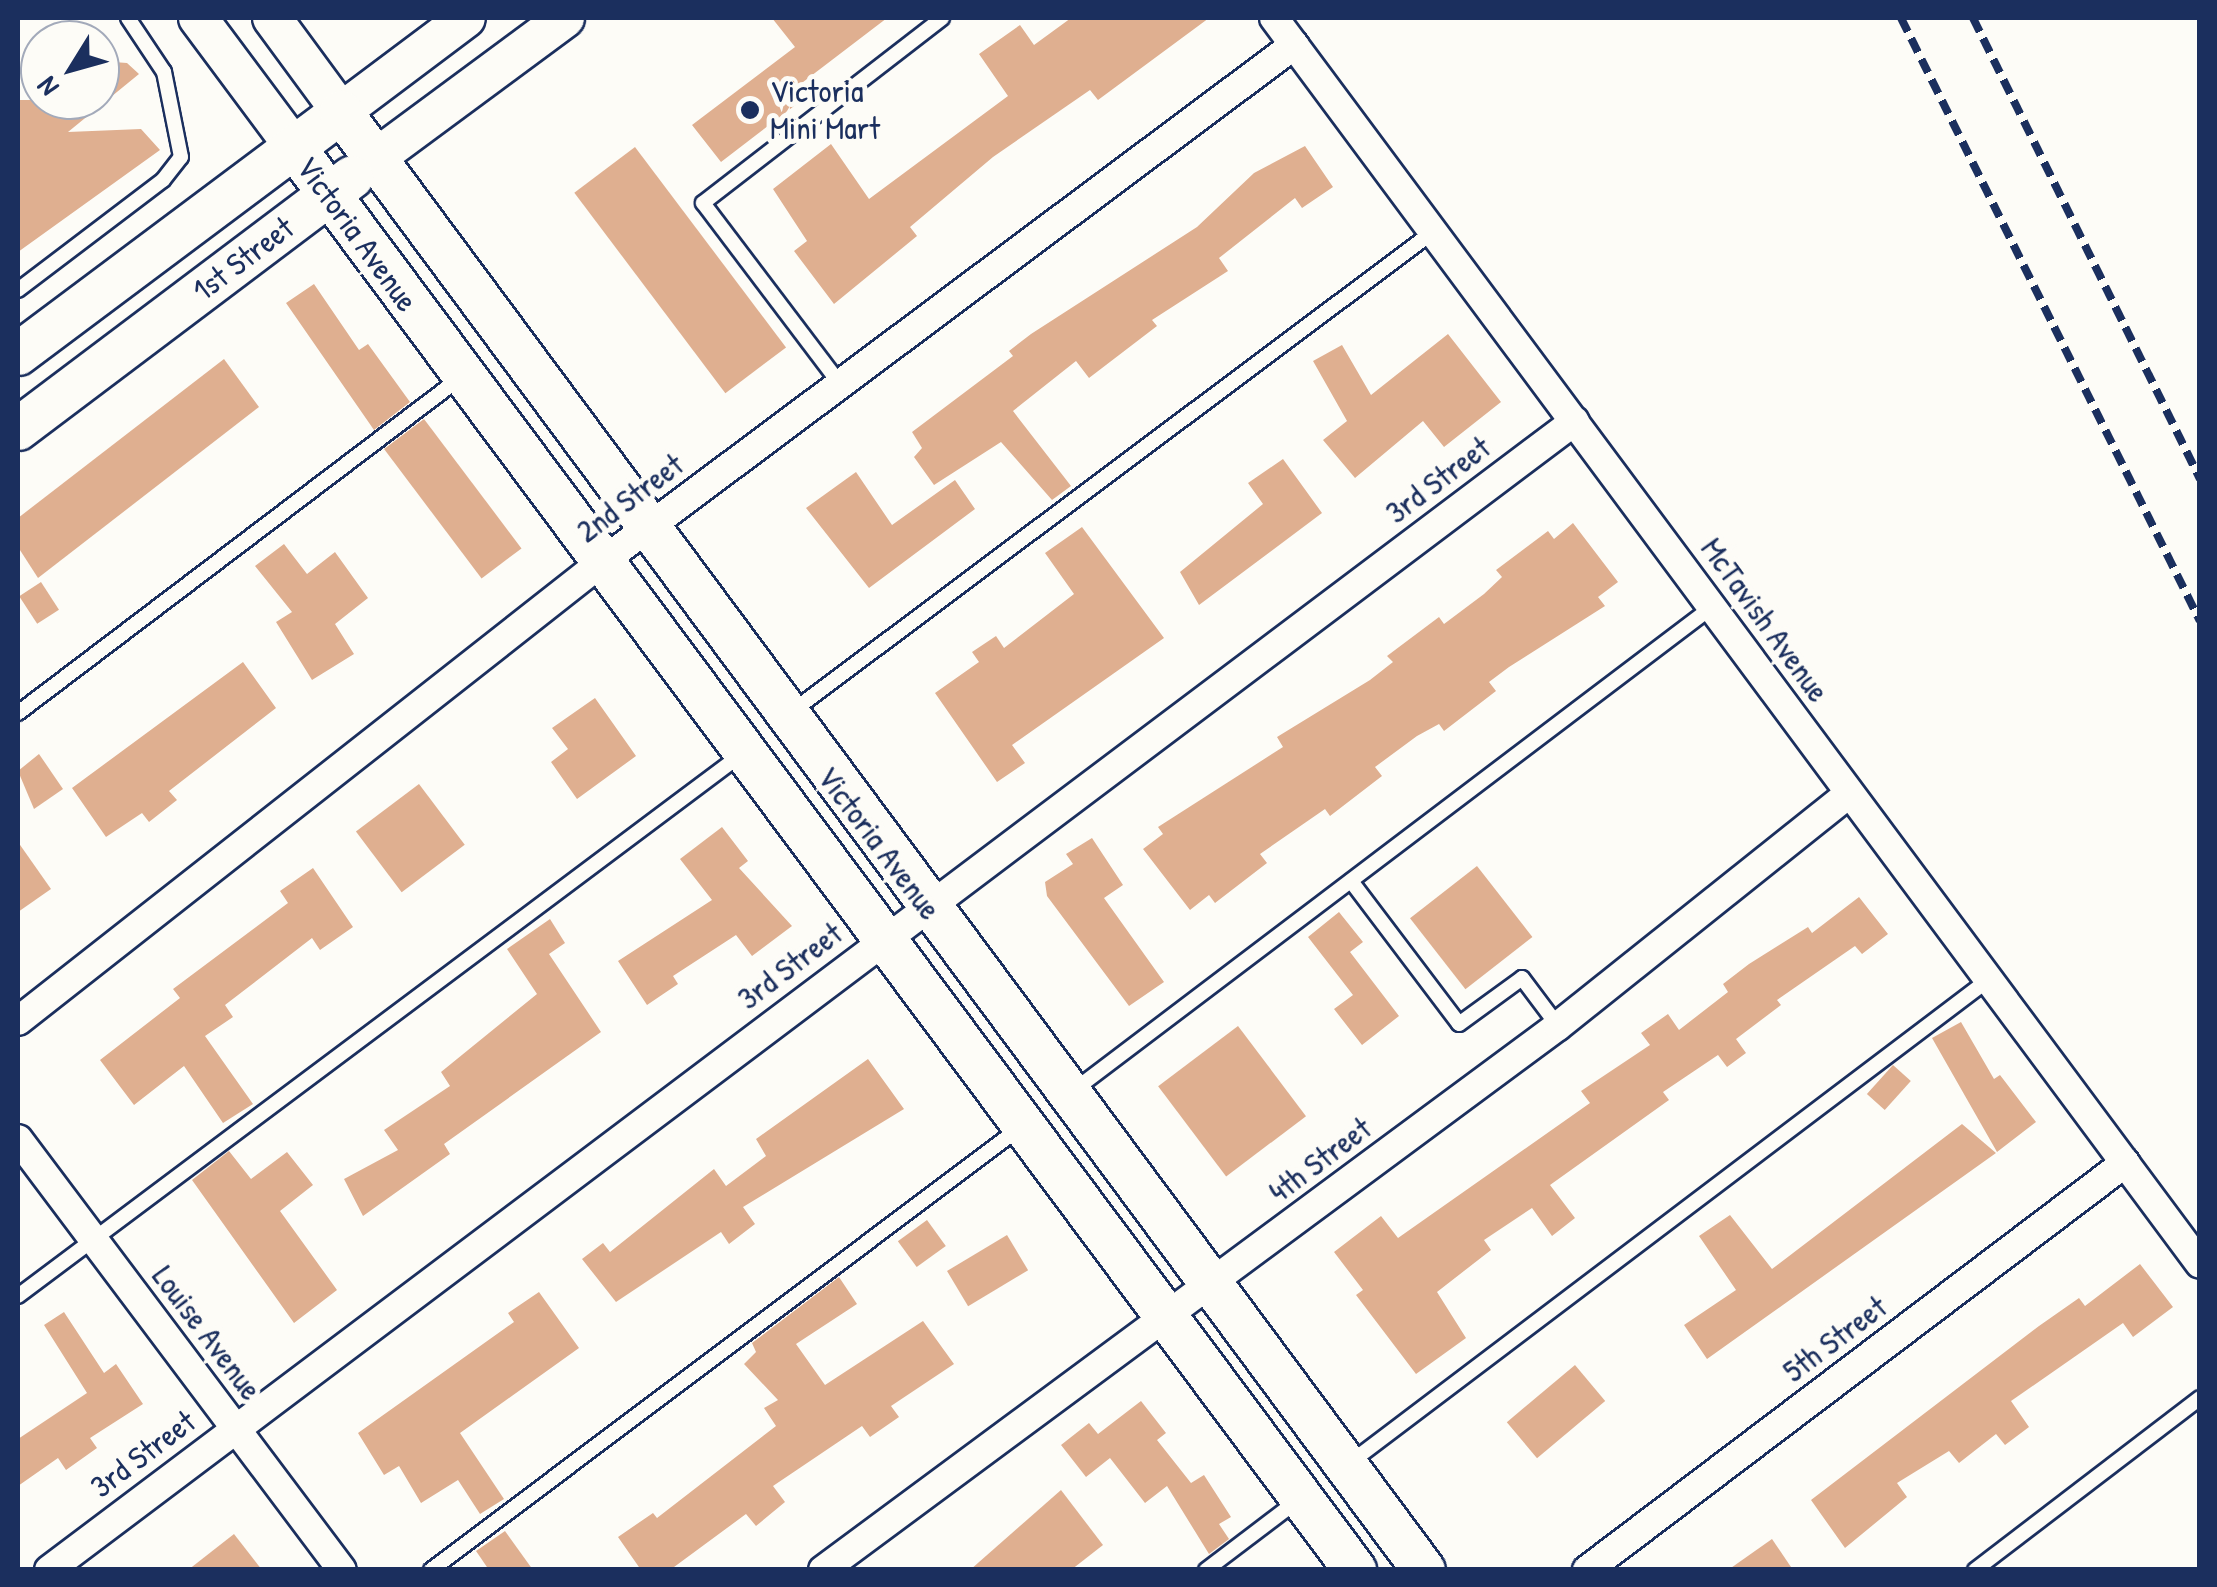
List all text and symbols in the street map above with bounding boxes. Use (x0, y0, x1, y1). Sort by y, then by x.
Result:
north arrow (20, 20, 120, 120)
text: N (28, 69, 67, 104)
place label: Victoria Mini Mart (770, 73, 880, 148)
marker: Victoria Mini Mart (739, 99, 761, 121)
street label: Victoria Avenue (288, 149, 426, 319)
street label: 1st Street (185, 209, 301, 309)
street label: 3rd Street (1378, 428, 1498, 532)
street label: 2nd Street (569, 445, 691, 551)
street label: McTavish Avenue (1693, 531, 1837, 709)
street label: Victoria Avenue (809, 759, 949, 927)
street label: 3rd Street (730, 914, 850, 1018)
street label: 4th Street (1261, 1109, 1379, 1211)
street label: Louise Avenue (144, 1258, 270, 1408)
street label: 5th Street (1776, 1288, 1894, 1390)
street label: 3rd Street (83, 1402, 203, 1506)

